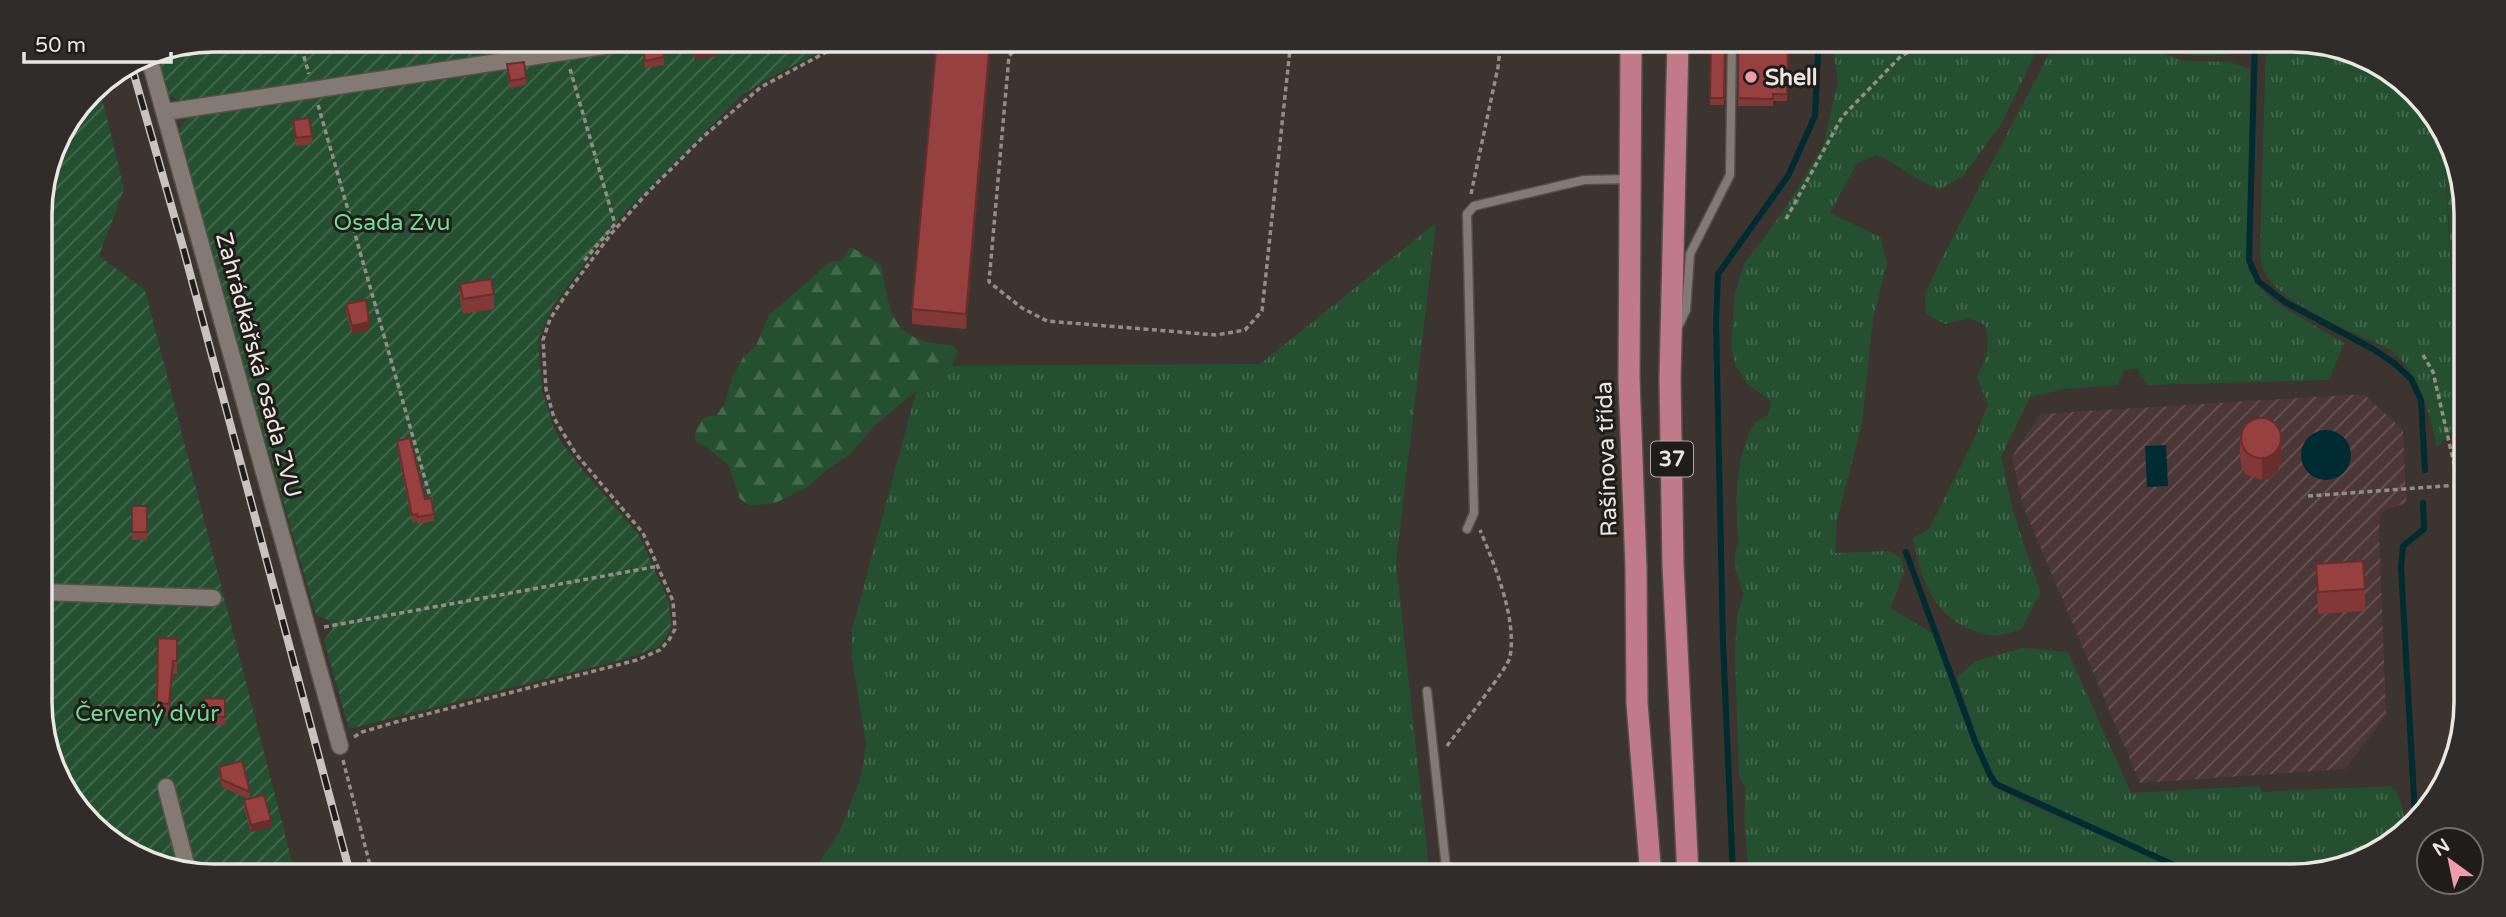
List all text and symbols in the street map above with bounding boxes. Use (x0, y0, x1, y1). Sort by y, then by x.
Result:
scale bar (24, 21, 172, 65)
text: 50 m (35, 33, 86, 58)
place label: Shell (1765, 64, 1817, 92)
marker: Shell (1743, 69, 1759, 85)
park label: Osada Zvu (334, 209, 450, 237)
street label: Zahrádkářská osada ZVU (209, 229, 307, 501)
street label: Rašínova třída (1590, 381, 1624, 537)
road number: 37 (1651, 442, 1693, 476)
park label: Červený dvůr (75, 700, 219, 728)
north arrow (2415, 826, 2485, 896)
text: N (2429, 834, 2454, 861)

